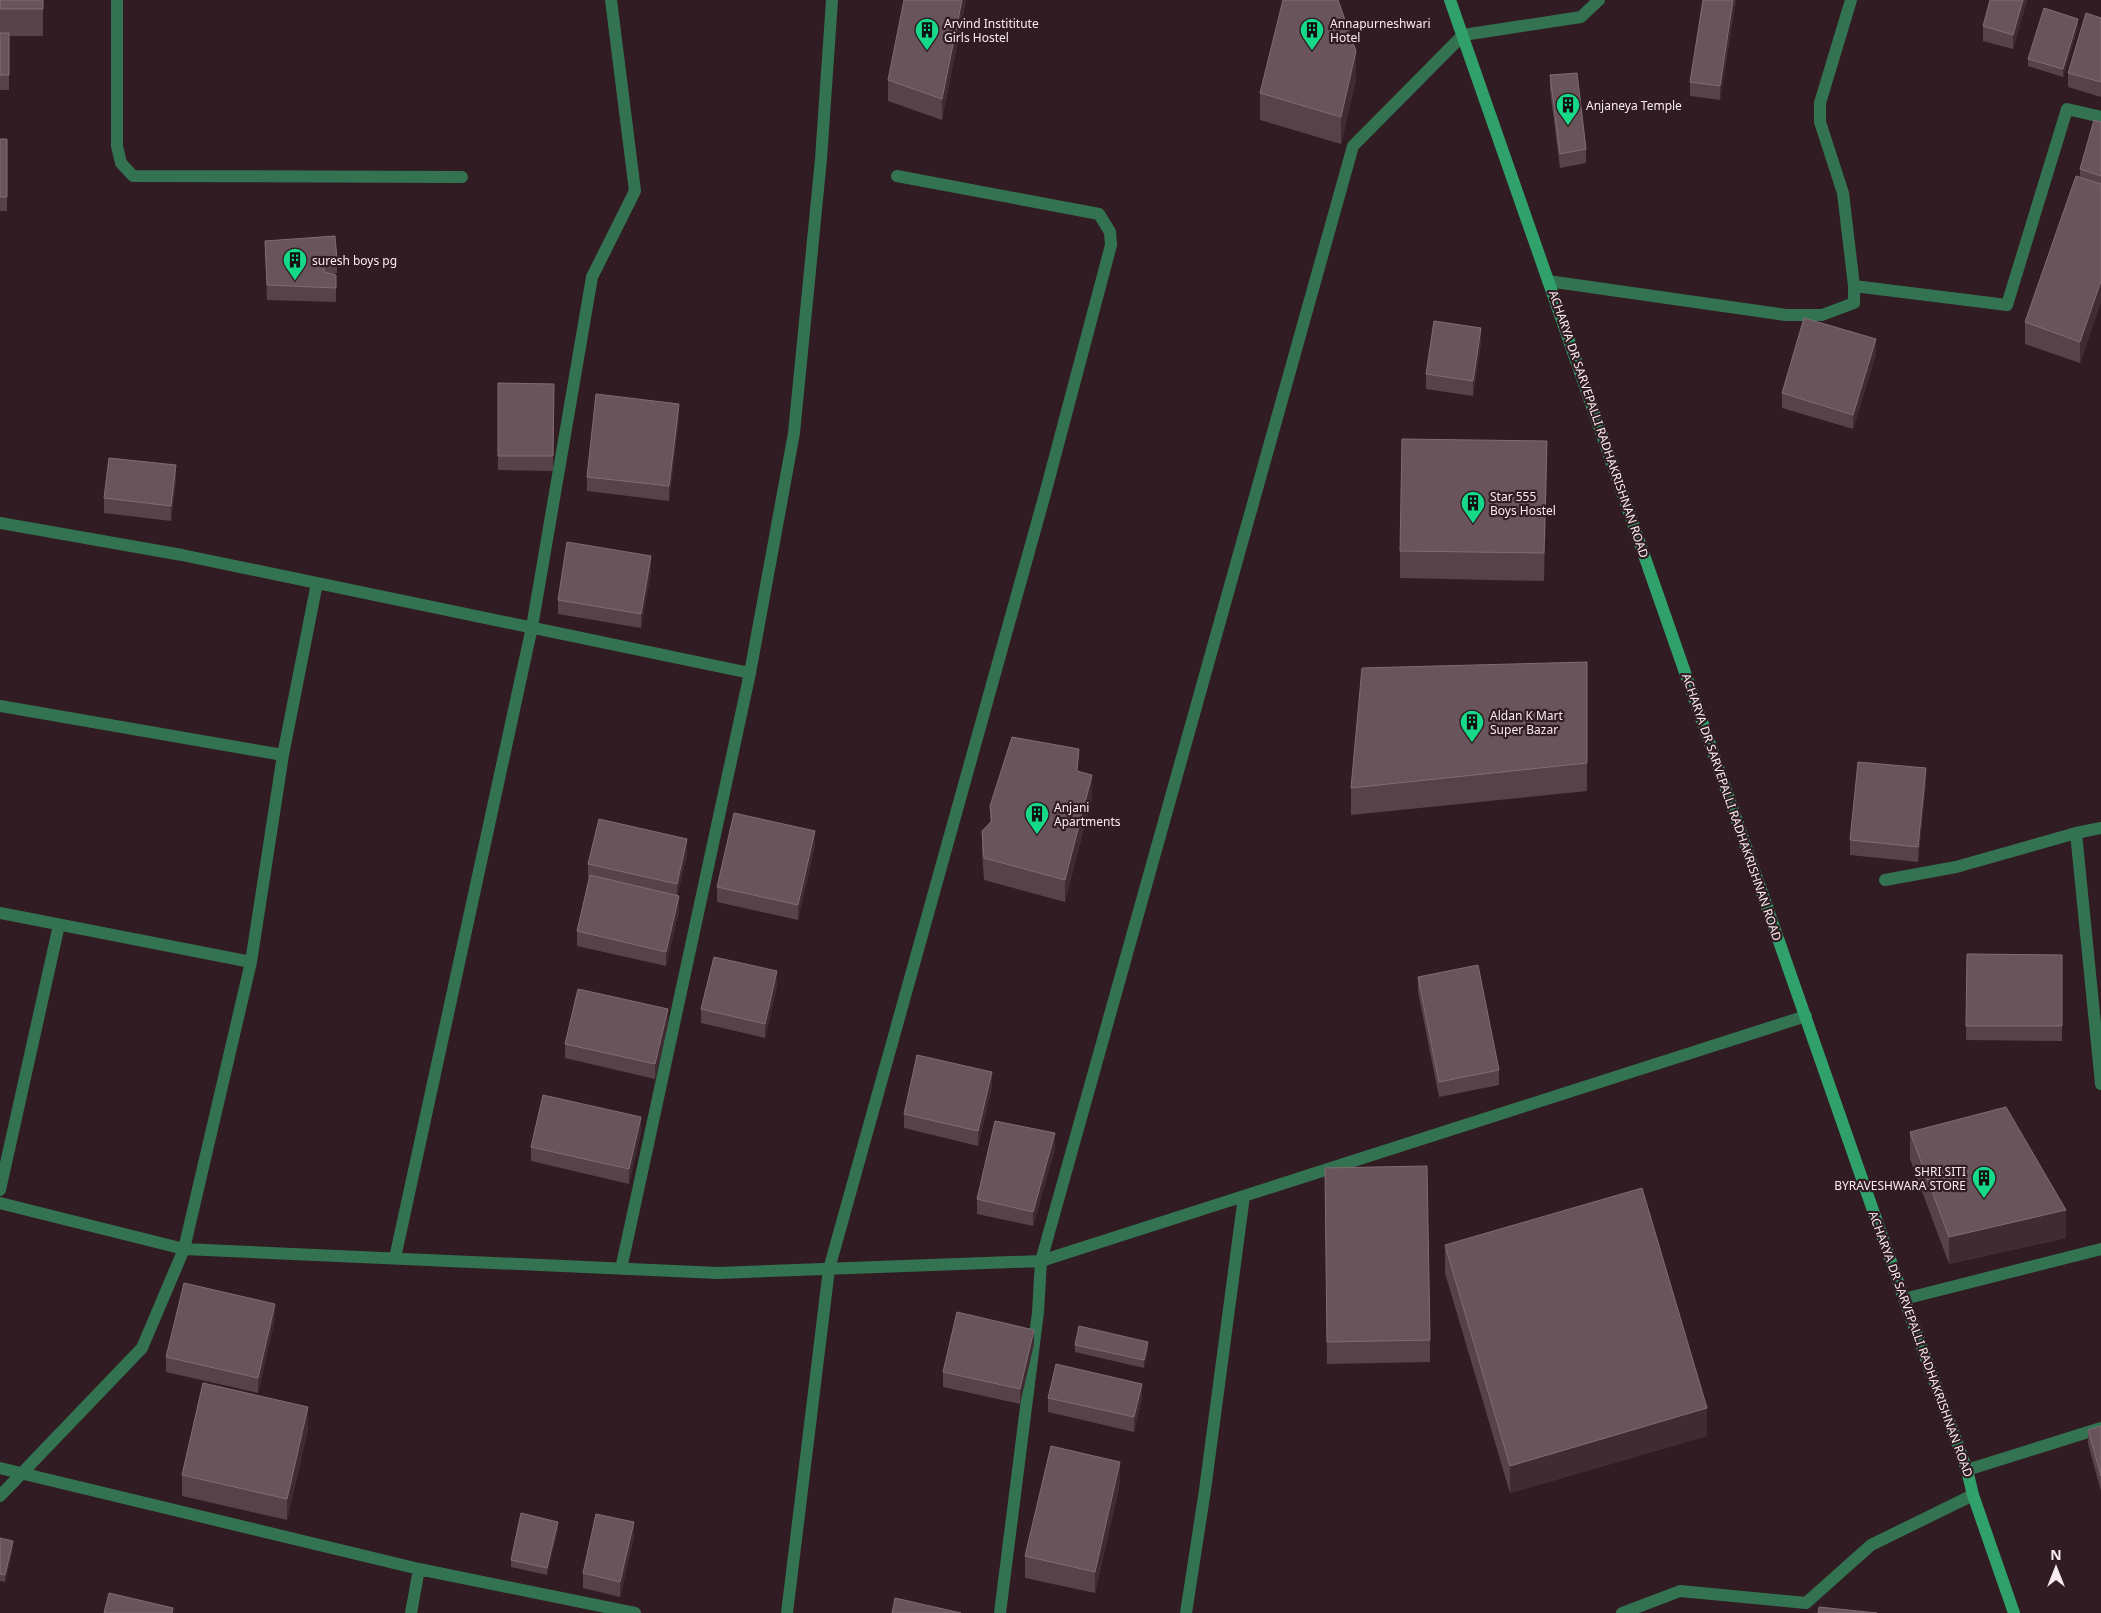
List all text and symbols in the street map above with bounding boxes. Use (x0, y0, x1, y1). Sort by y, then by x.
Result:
place label: Arvind Instititute Girls Hostel (944, 15, 1039, 46)
place label: Annapurneshwari Hotel (1330, 15, 1431, 46)
building icon: Arvind Instititute Girls Hostel (914, 17, 940, 51)
building icon: Annapurneshwari Hotel (1299, 17, 1325, 51)
building icon: Anjaneya Temple (1555, 92, 1581, 126)
place label: Anjaneya Temple (1586, 97, 1682, 114)
building icon: suresh boys pg (282, 247, 308, 281)
place label: suresh boys pg (312, 252, 397, 269)
street label: ACHARYA DR SARVEPALLI RADHAKRISHNAN ROAD (1545, 288, 1653, 560)
place label: Star 555 Boys Hostel (1490, 488, 1556, 519)
building icon: Star 555 Boys Hostel (1460, 490, 1486, 524)
street label: ACHARYA DR SARVEPALLI RADHAKRISHNAN ROAD (1678, 671, 1786, 943)
place label: Aldan K Mart Super Bazar (1490, 707, 1564, 738)
building icon: Aldan K Mart Super Bazar (1459, 709, 1485, 743)
place label: Anjani Apartments (1054, 799, 1121, 830)
building icon: Anjani Apartments (1024, 801, 1050, 835)
place label: SHRI SITI BYRAVESHWARA STORE (1834, 1163, 1966, 1194)
building icon: SHRI SITI BYRAVESHWARA STORE (1971, 1165, 1997, 1199)
street label: ACHARYA DR SARVEPALLI RADHAKRISHNAN ROAD (1865, 1209, 1977, 1480)
north arrow (2031, 1543, 2081, 1593)
text: N (2050, 1545, 2062, 1564)

